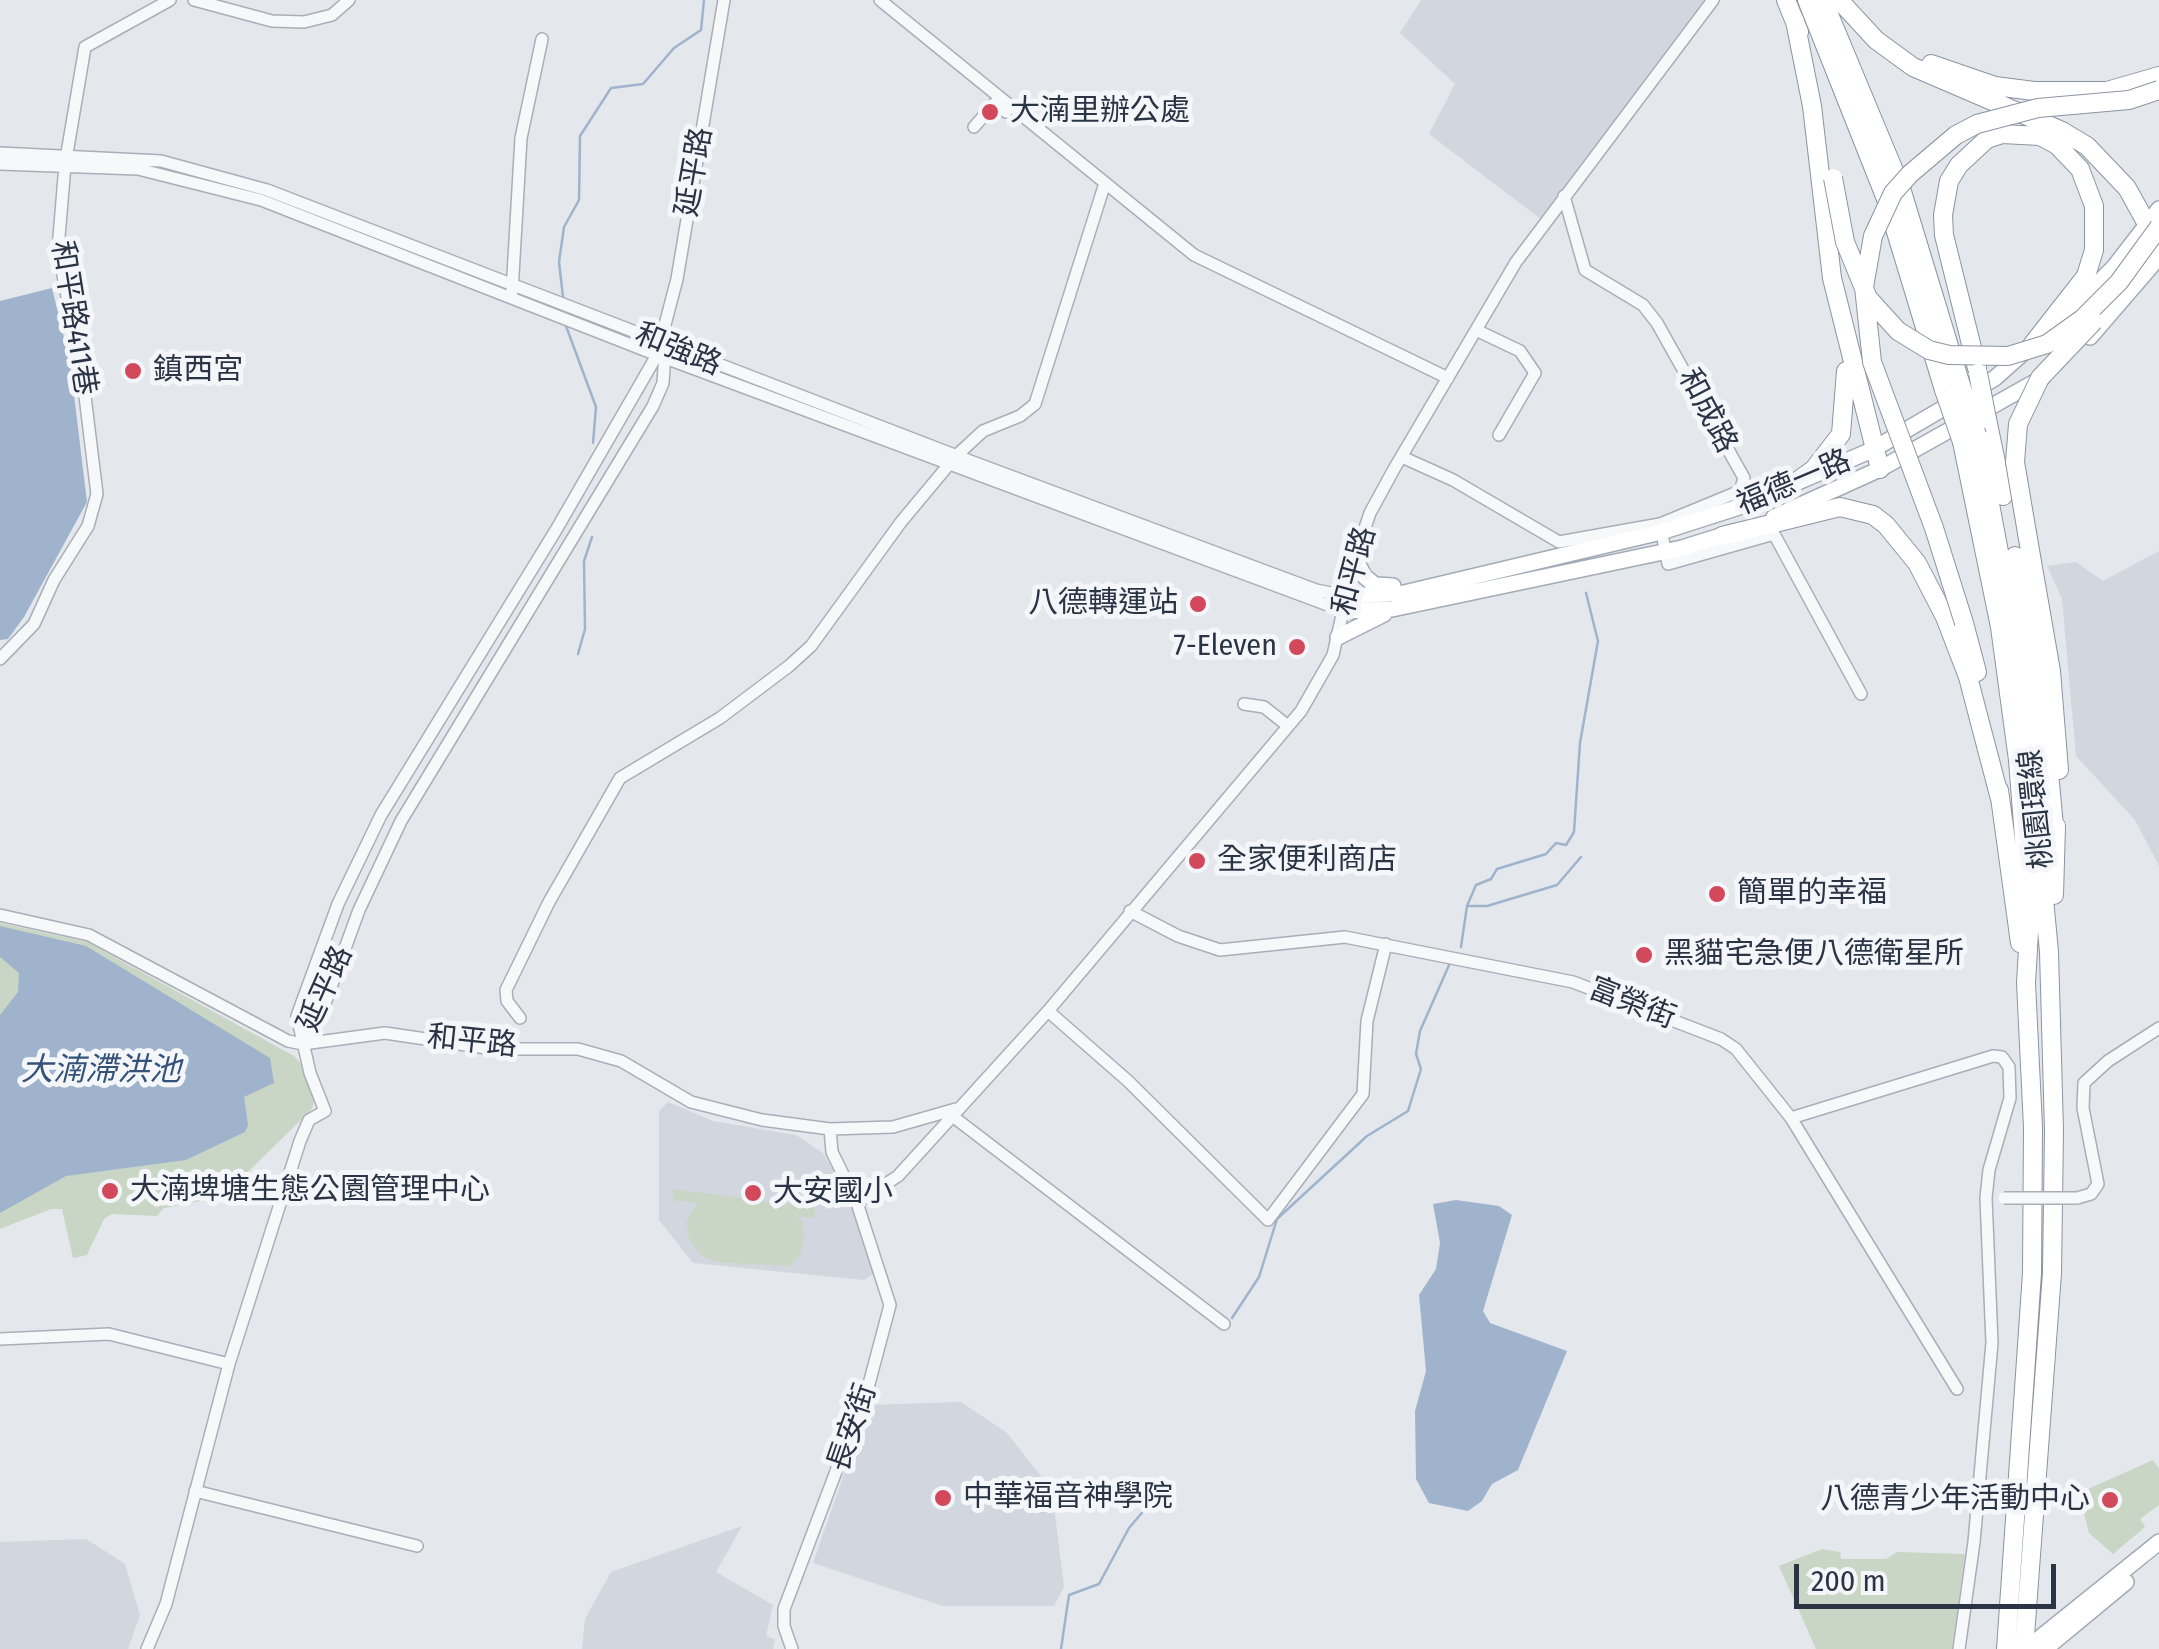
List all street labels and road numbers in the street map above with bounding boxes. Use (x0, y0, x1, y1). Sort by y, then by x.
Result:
street label: 延平路 (669, 125, 721, 219)
street label: 和平路411巷 (43, 238, 103, 398)
street label: 和強路 (630, 316, 726, 384)
street label: 和成路 (1670, 363, 1744, 459)
street label: 福德一路 (1732, 443, 1856, 523)
street label: 和平路 (1326, 523, 1384, 619)
street label: 桃園環線 (2013, 747, 2061, 871)
street label: 延平路 (291, 941, 361, 1037)
street label: 富榮街 (1584, 971, 1680, 1037)
street label: 和平路 (425, 1019, 519, 1065)
street label: 長安街 (821, 1380, 885, 1476)

